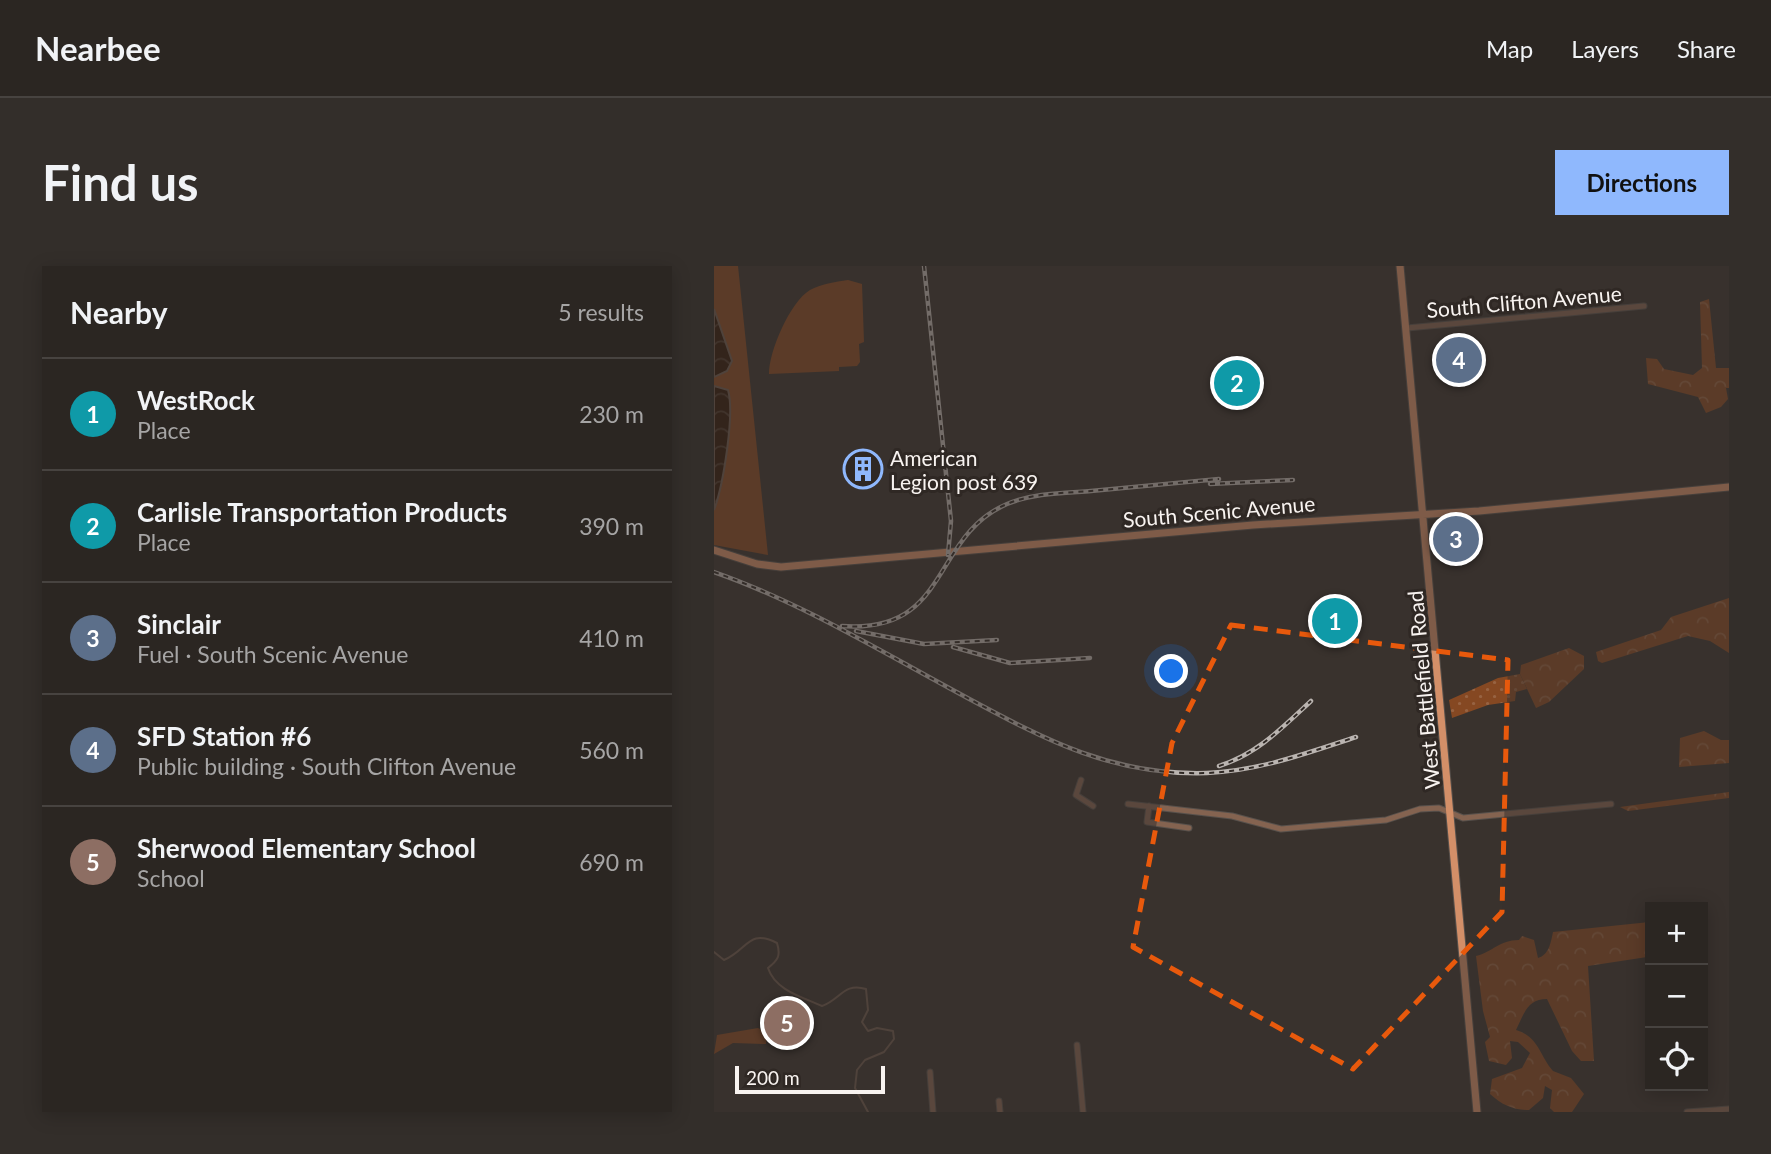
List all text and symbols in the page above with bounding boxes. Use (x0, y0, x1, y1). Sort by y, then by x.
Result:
text: Nearbee (35, 28, 161, 68)
text: Map (1486, 34, 1533, 63)
text: Layers (1571, 34, 1639, 63)
text: Share (1677, 34, 1736, 63)
button: Directions (1555, 150, 1729, 215)
text: Find us (42, 153, 199, 211)
street label: South Clifton Avenue (1425, 280, 1623, 322)
text: Nearby (70, 294, 168, 330)
text: 5 results (558, 298, 644, 326)
pin: 4 (1436, 334, 1482, 386)
pin: 2 (1214, 357, 1260, 409)
text: WestRock (137, 384, 255, 416)
text: 1 (86, 400, 100, 428)
text: 230 m (579, 400, 644, 428)
text: Place (137, 416, 191, 444)
place label: American Legion post 639 (890, 445, 1038, 494)
building icon: American Legion post 639 (842, 448, 884, 490)
street label: South Scenic Avenue (1122, 490, 1316, 532)
text: Carlisle Transportation Products (137, 496, 507, 528)
text: 2 (86, 512, 100, 540)
text: 390 m (579, 512, 644, 540)
pin: 3 (1433, 513, 1479, 565)
text: Place (137, 528, 191, 556)
street label: West Battlefield Road (1402, 590, 1444, 790)
pin: 1 (1312, 595, 1358, 647)
text: Sinclair (137, 608, 221, 640)
text: 3 (86, 624, 100, 652)
text: 410 m (579, 624, 644, 652)
text: Fuel · South Scenic Avenue (137, 640, 408, 668)
your location (1154, 654, 1188, 688)
text: SFD Station #6 (137, 720, 311, 752)
text: 4 (86, 736, 100, 764)
text: 560 m (579, 736, 644, 764)
text: Public building · South Clifton Avenue (137, 752, 516, 780)
text: Sherwood Elementary School (137, 832, 476, 864)
text: 5 (86, 848, 100, 876)
text: 690 m (579, 848, 644, 876)
text: School (137, 864, 205, 892)
map controls (1645, 902, 1708, 1091)
button: + (1645, 902, 1708, 965)
button: − (1645, 965, 1708, 1028)
pin: 5 (764, 997, 810, 1049)
button: locate (1645, 1028, 1708, 1091)
scale bar (735, 1063, 886, 1095)
text: 200 m (746, 1066, 800, 1089)

